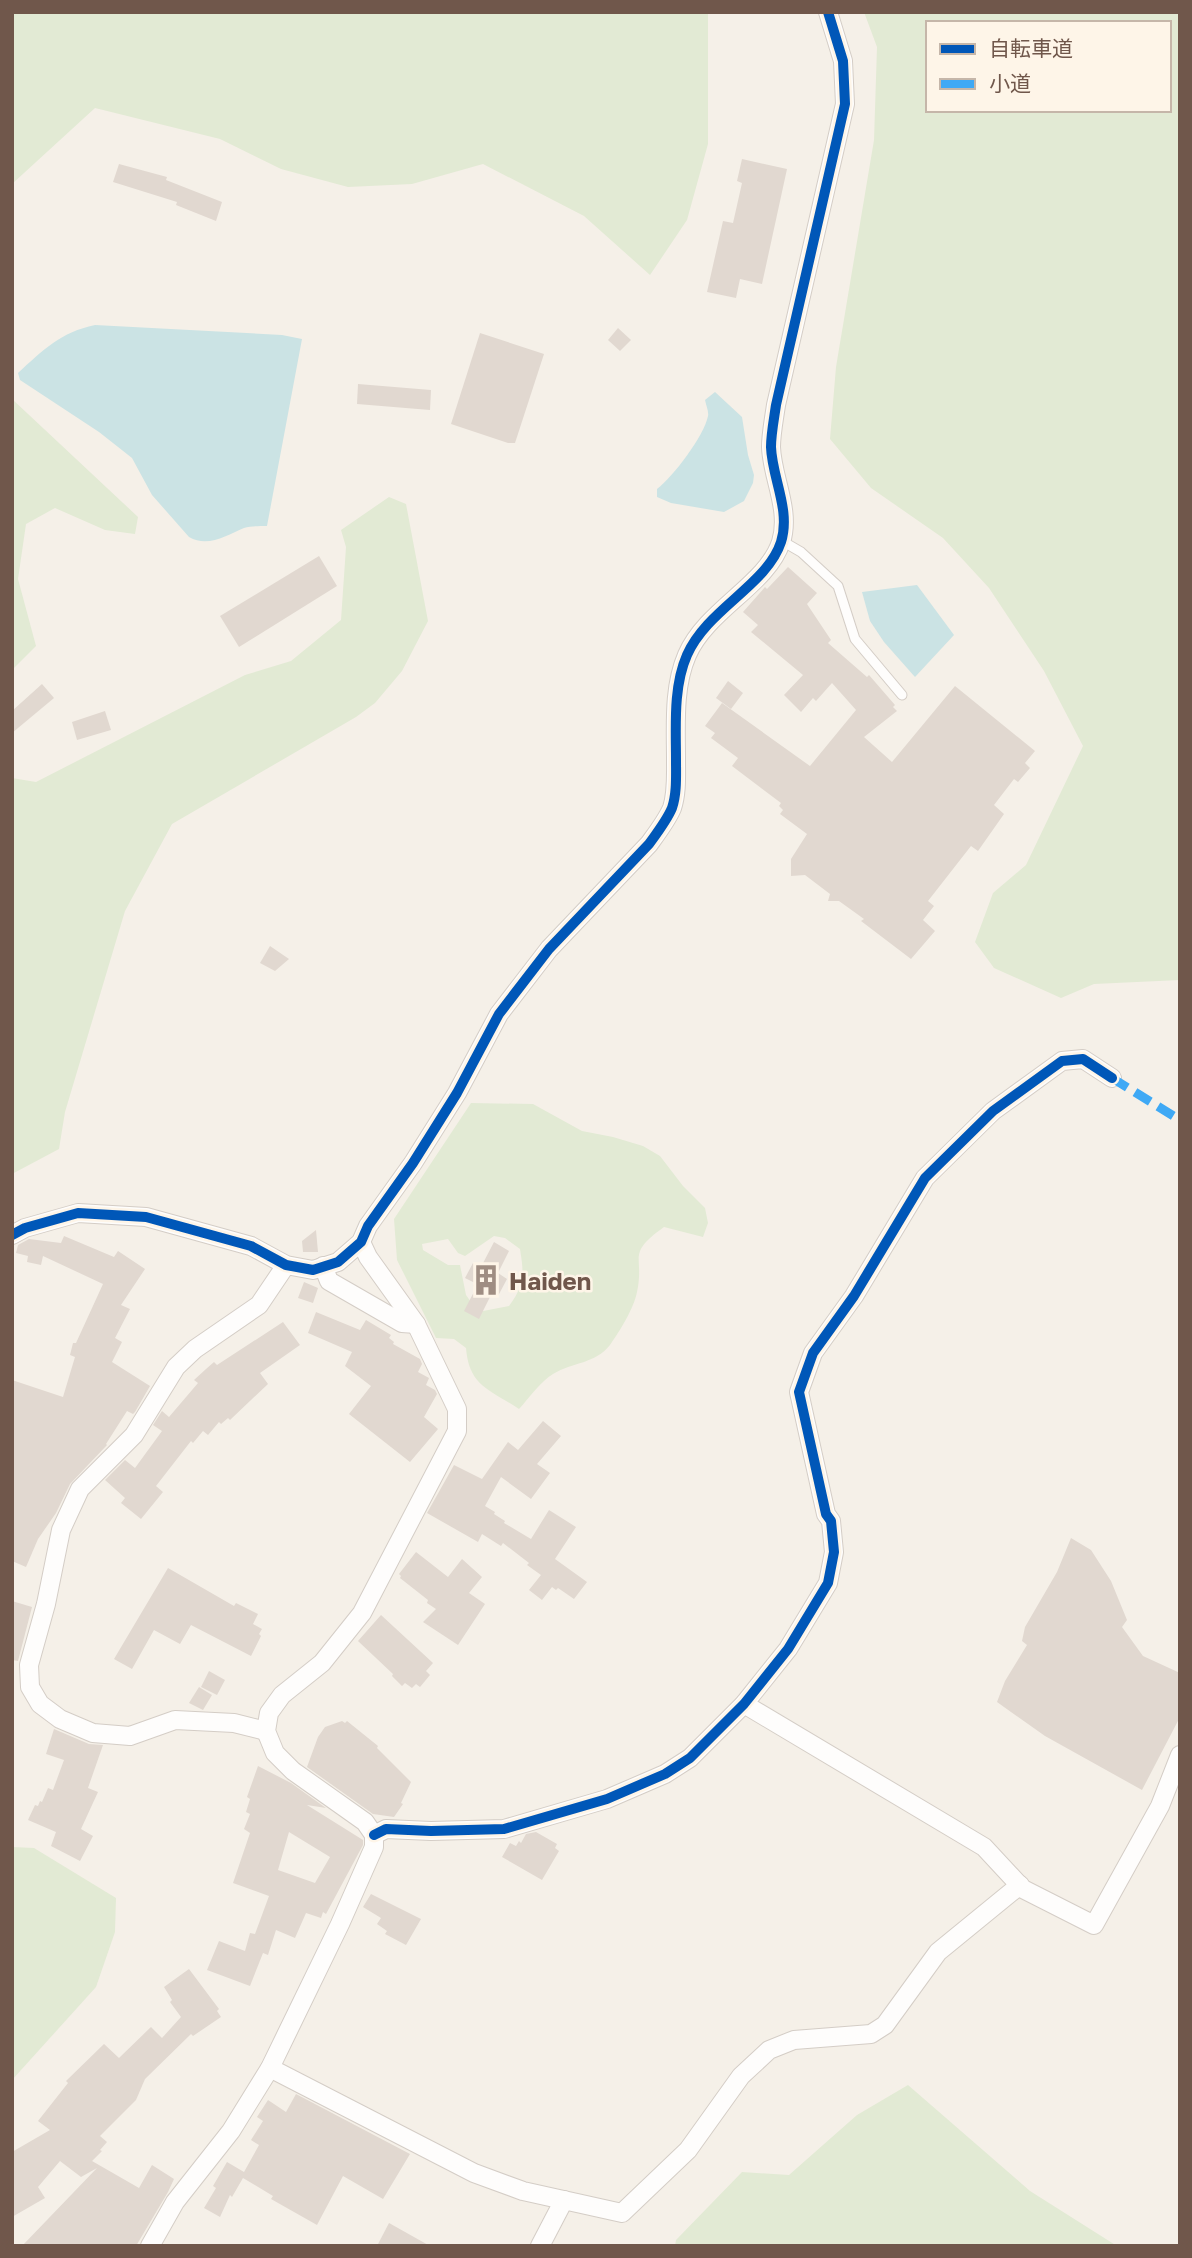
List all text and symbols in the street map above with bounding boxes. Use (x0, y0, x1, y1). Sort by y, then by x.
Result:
legend (926, 21, 1171, 112)
text: 自転車道 (989, 35, 1073, 61)
text: 小道 (989, 70, 1031, 96)
building icon: Haiden (469, 1263, 503, 1297)
place label: Haiden (509, 1266, 591, 1295)

